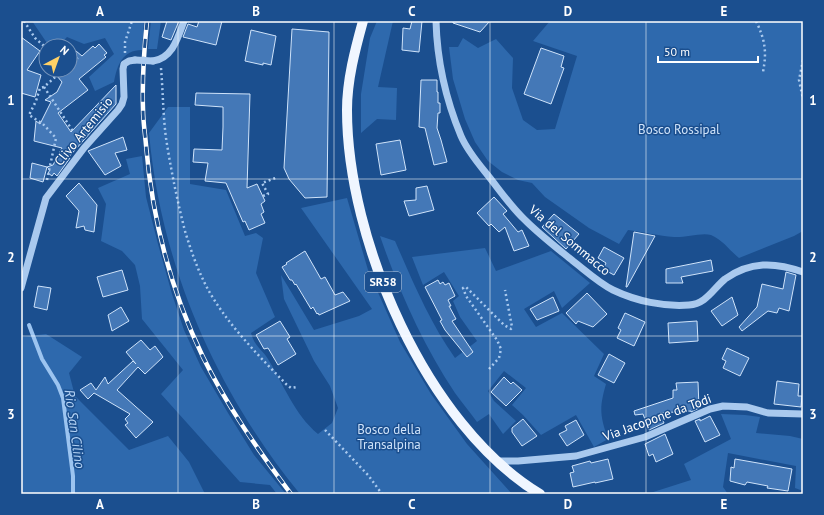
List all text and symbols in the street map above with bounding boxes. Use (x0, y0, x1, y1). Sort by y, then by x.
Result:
text: A (96, 3, 104, 20)
text: B (252, 3, 260, 20)
text: C (408, 3, 416, 20)
text: D (564, 3, 572, 20)
text: E (721, 3, 728, 20)
north arrow (38, 38, 78, 78)
scale bar (658, 38, 758, 64)
text: N (57, 43, 72, 58)
text: 50 m (664, 44, 690, 59)
text: 1 (7, 92, 15, 109)
text: 1 (809, 92, 817, 109)
street label: Clivo Artemisio (50, 93, 116, 169)
park label: Bosco Rossipal (638, 121, 720, 138)
street label: Via del Sommacco (525, 201, 614, 279)
text: 2 (7, 249, 15, 266)
text: 2 (809, 249, 817, 266)
road number: SR58 (365, 272, 401, 292)
water label: Rio San Cilino (61, 388, 89, 470)
street label: Via Jacopone da Todi (600, 390, 714, 445)
text: 3 (7, 406, 15, 423)
text: 3 (809, 406, 817, 423)
park label: Bosco della Transalpina (357, 421, 421, 453)
text: A (96, 496, 104, 513)
text: B (252, 496, 260, 513)
text: C (408, 496, 416, 513)
text: D (564, 496, 572, 513)
text: E (721, 496, 728, 513)

